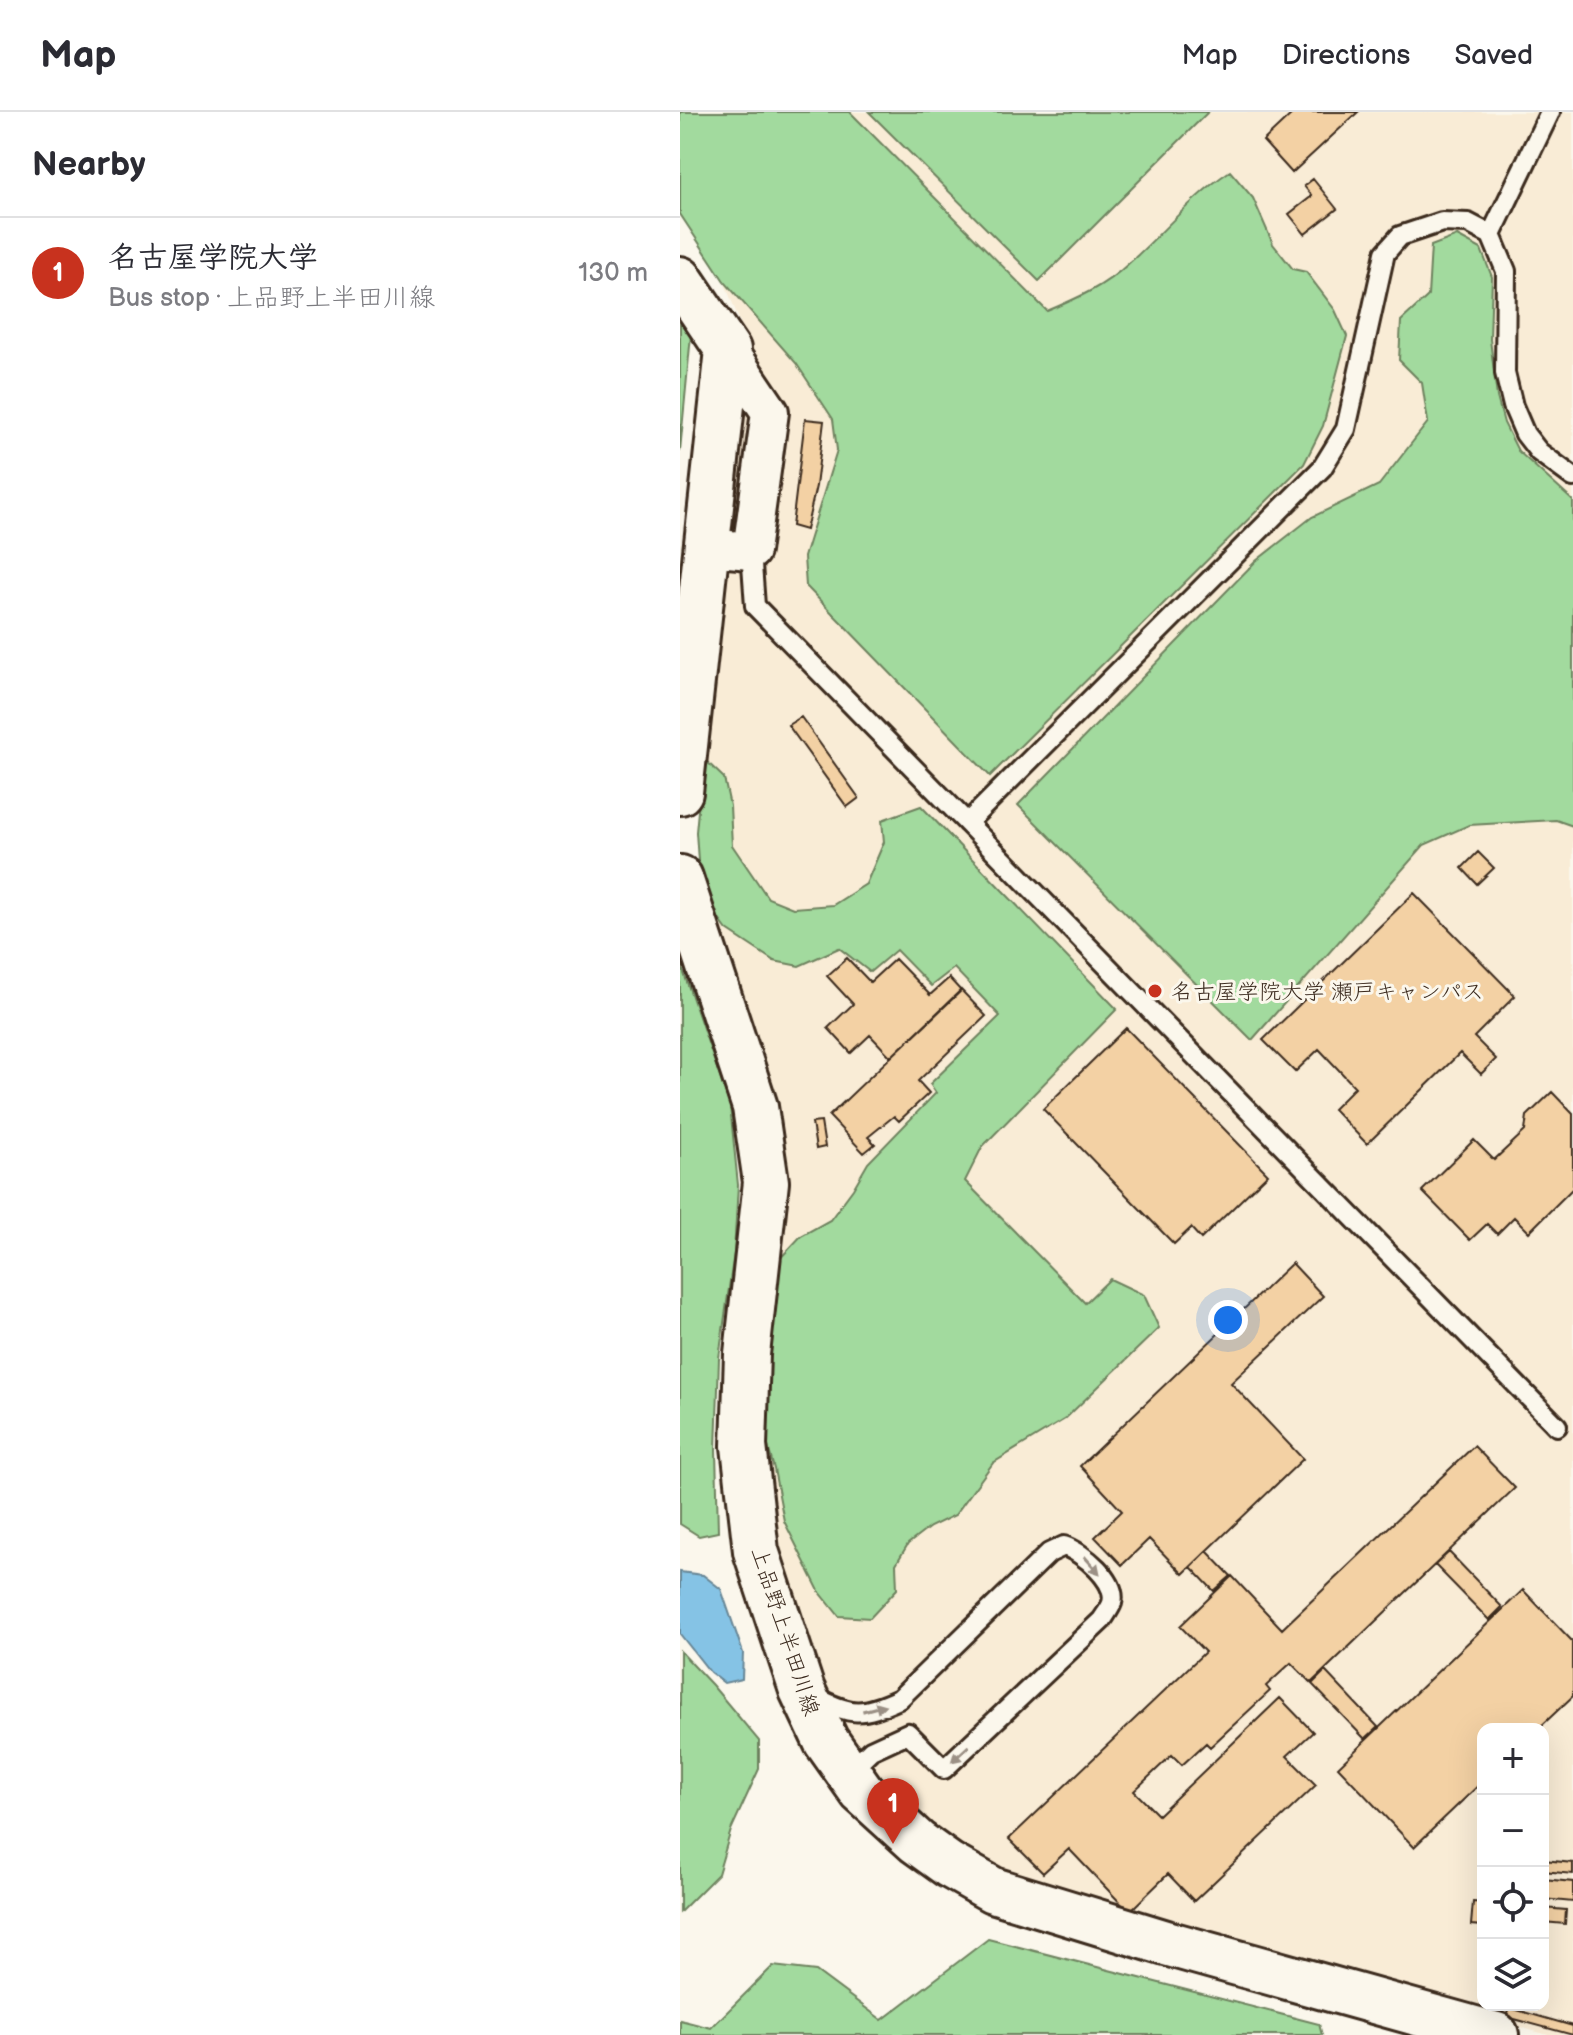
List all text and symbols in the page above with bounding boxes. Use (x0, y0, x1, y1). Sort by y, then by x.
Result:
text: Map (40, 33, 116, 78)
text: Map (1181, 39, 1238, 72)
text: Directions (1282, 39, 1410, 72)
text: Saved (1454, 39, 1533, 72)
text: Nearby (32, 144, 146, 185)
text: 名古屋学院大学 (108, 240, 318, 276)
text: 1 (53, 258, 63, 289)
text: 130 m (578, 258, 648, 289)
text: Bus stop · 上品野上半田川線 (108, 283, 435, 314)
place label: 名古屋学院大学 瀬戸キャンパス (1171, 979, 1484, 1006)
marker: 名古屋学院大学 瀬戸キャンパス (1146, 982, 1164, 1000)
your location (1208, 1300, 1248, 1340)
street label: 上品野上半田川線 (745, 1544, 825, 1719)
one-way arrow (1083, 1556, 1101, 1575)
one-way arrow (862, 1701, 887, 1713)
map controls (1477, 1723, 1549, 2011)
button: + (1477, 1723, 1549, 1795)
one-way arrow (951, 1744, 970, 1762)
pin: 1 (867, 1778, 919, 1844)
button: − (1477, 1795, 1549, 1867)
button: locate (1477, 1867, 1549, 1939)
button: layers (1477, 1939, 1549, 2011)

